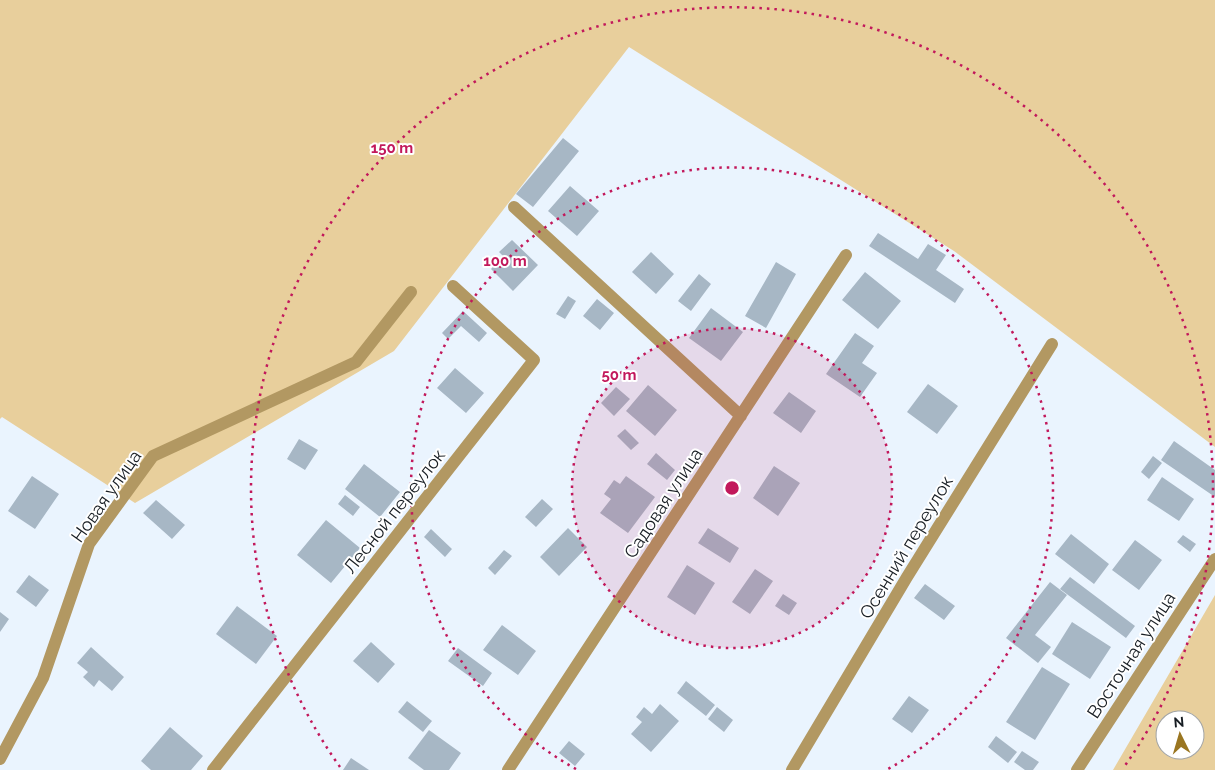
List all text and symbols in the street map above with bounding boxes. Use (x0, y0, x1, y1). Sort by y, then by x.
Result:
text: 150 m (371, 139, 413, 157)
text: 100 m (483, 252, 527, 270)
text: 50 m (601, 366, 637, 384)
street label: Садовая улица (620, 444, 706, 562)
street label: Лесной переулок (339, 445, 449, 577)
street label: Новая улица (67, 446, 145, 546)
street label: Осенний переулок (855, 472, 957, 622)
centre of rings (723, 479, 741, 497)
street label: Восточная улица (1082, 588, 1180, 722)
north arrow (1155, 710, 1205, 760)
text: N (1173, 714, 1185, 730)

